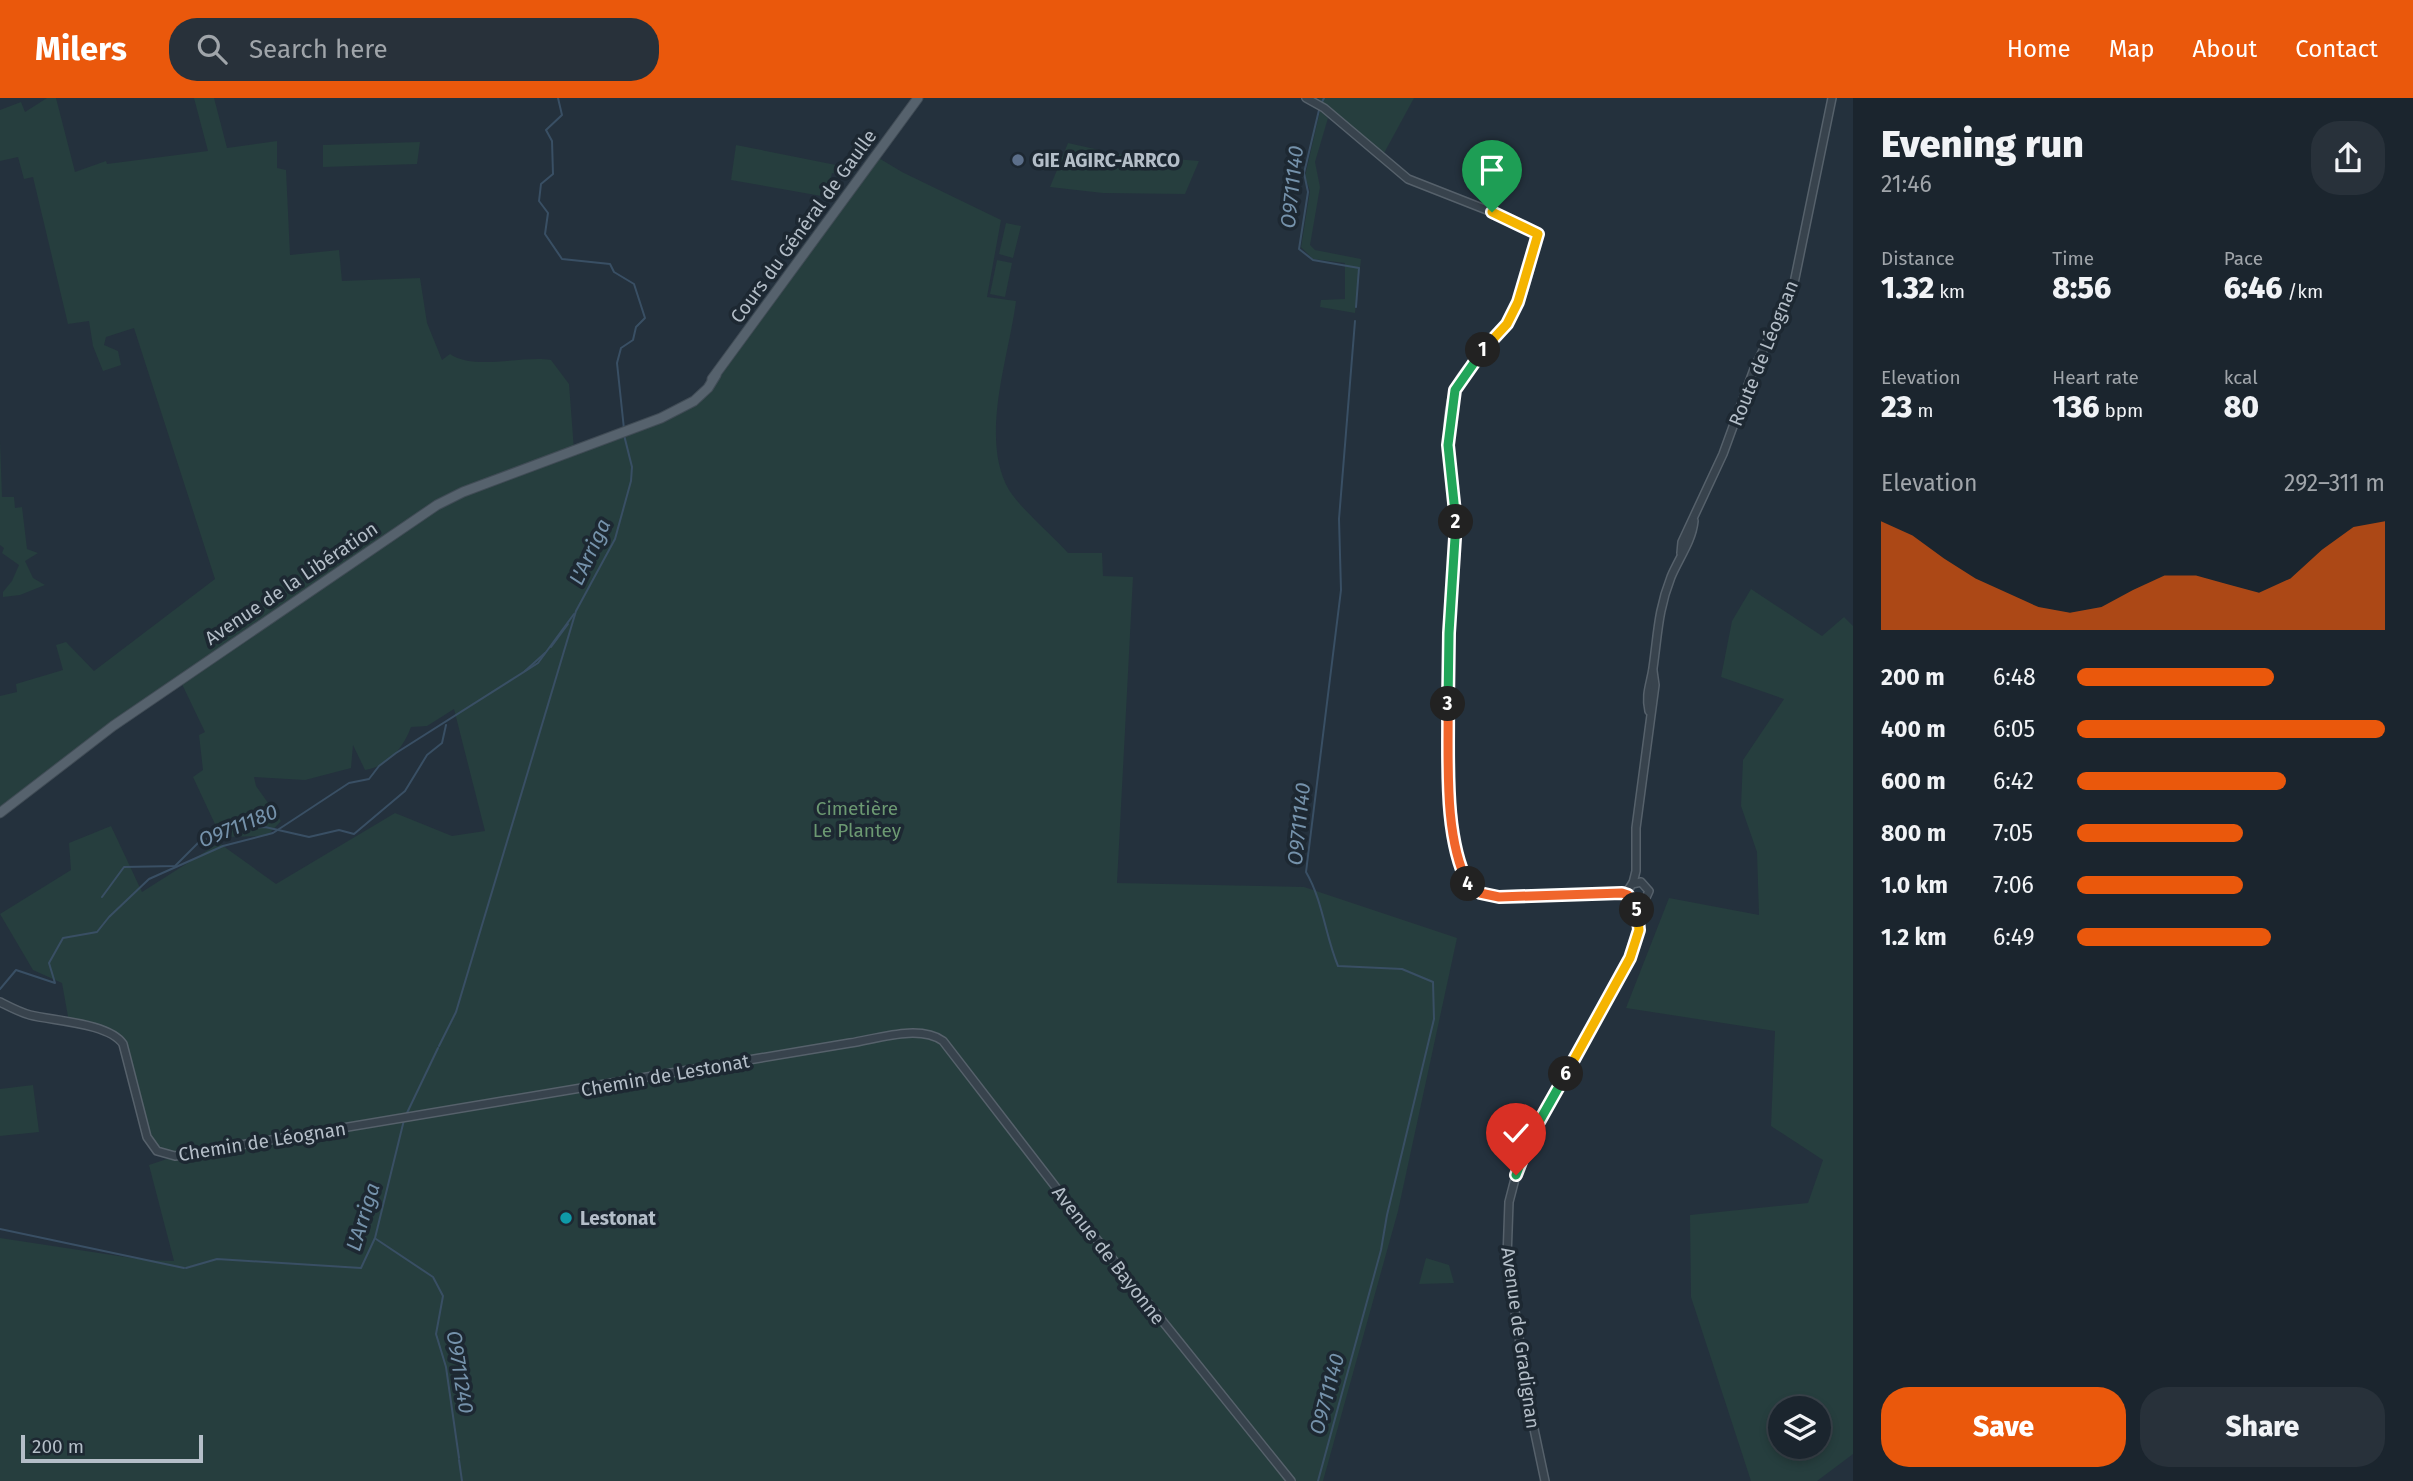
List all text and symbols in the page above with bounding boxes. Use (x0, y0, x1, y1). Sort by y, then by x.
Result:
search box (169, 18, 659, 81)
text: Milers (35, 29, 127, 69)
icon: search (193, 30, 231, 68)
text: Search here (249, 34, 388, 65)
text: Home (2007, 35, 2071, 63)
text: Map (2109, 35, 2155, 63)
text: About (2193, 35, 2257, 63)
text: Contact (2295, 35, 2378, 63)
text: Evening run (1881, 121, 2084, 167)
button: share (2311, 121, 2385, 195)
street label: Cours du Général de Gaulle (725, 125, 881, 328)
pin (1462, 140, 1522, 212)
water label: O9711140 (1275, 144, 1309, 230)
place label: GIE AGIRC-ARRCO (1032, 149, 1180, 172)
icon: arrive (1473, 151, 1511, 189)
marker: GIE AGIRC-ARRCO (1010, 152, 1026, 168)
text: 21:46 (1881, 170, 1932, 198)
text: Distance (1881, 247, 1955, 270)
text: Time (2052, 247, 2094, 270)
text: Pace (2224, 247, 2263, 270)
text: 1.32 (1881, 270, 1934, 306)
text: 8:56 (2052, 270, 2111, 306)
text: 6:46 (2224, 270, 2282, 306)
street label: Route de Léognan (1724, 277, 1803, 429)
text: km (1934, 280, 1965, 303)
text: /km (2282, 280, 2323, 303)
pin: 1 (1466, 332, 1500, 368)
text: 1 (1478, 338, 1487, 361)
text: Elevation (1881, 366, 1961, 389)
text: Heart rate (2052, 366, 2139, 389)
text: kcal (2224, 366, 2258, 389)
text: 23 (1881, 389, 1912, 425)
text: 136 (2052, 389, 2100, 425)
text: 80 (2224, 389, 2259, 425)
text: m (1912, 399, 1934, 422)
text: bpm (2100, 399, 2143, 422)
text: Elevation (1881, 469, 1977, 497)
text: 292–311 m (2284, 469, 2385, 497)
pin: 2 (1438, 504, 1474, 540)
text: 2 (1451, 510, 1460, 533)
water label: L'Arriga (563, 515, 617, 589)
street label: Avenue de la Libération (200, 517, 382, 650)
text: 200 m (1881, 663, 1945, 691)
text: 6:48 (1993, 663, 2036, 691)
pin: 3 (1430, 686, 1466, 722)
text: 3 (1443, 692, 1452, 715)
text: 400 m (1881, 715, 1946, 743)
text: 6:05 (1993, 715, 2035, 743)
text: 600 m (1881, 767, 1946, 795)
text: 6:42 (1993, 767, 2034, 795)
water label: O9711140 (1282, 781, 1316, 867)
park label: Cimetière Le Plantey (813, 797, 902, 842)
water label: O9711180 (195, 798, 281, 854)
text: 800 m (1881, 819, 1946, 847)
text: 7:05 (1993, 819, 2033, 847)
pin: 4 (1450, 866, 1486, 902)
text: 1.0 km (1881, 871, 1948, 899)
text: 7:06 (1993, 871, 2034, 899)
text: 4 (1462, 872, 1473, 895)
pin: 5 (1620, 892, 1654, 928)
text: 5 (1631, 898, 1642, 921)
text: 1.2 km (1881, 923, 1947, 951)
text: 6:49 (1993, 923, 2035, 951)
street label: Chemin de Lestonat (579, 1049, 751, 1102)
pin: 6 (1548, 1056, 1584, 1091)
text: 6 (1560, 1062, 1571, 1085)
pin (1486, 1103, 1546, 1175)
icon: check (1497, 1114, 1535, 1152)
street label: Chemin de Léognan (177, 1117, 348, 1166)
water label: L'Arriga (340, 1180, 386, 1254)
street label: Avenue de Bayonne (1047, 1181, 1170, 1329)
place label: Lestonat (580, 1207, 656, 1230)
marker: Lestonat (558, 1210, 574, 1226)
street label: Avenue de Gradignan (1496, 1246, 1545, 1430)
water label: O9711240 (441, 1329, 479, 1415)
water label: O9711140 (1304, 1351, 1350, 1437)
button: Save (1881, 1387, 2126, 1467)
button: Share (2140, 1387, 2385, 1467)
map controls (1768, 1396, 1831, 1459)
button: layers (1768, 1396, 1831, 1459)
scale bar (21, 1432, 203, 1464)
text: 200 m (32, 1435, 84, 1458)

